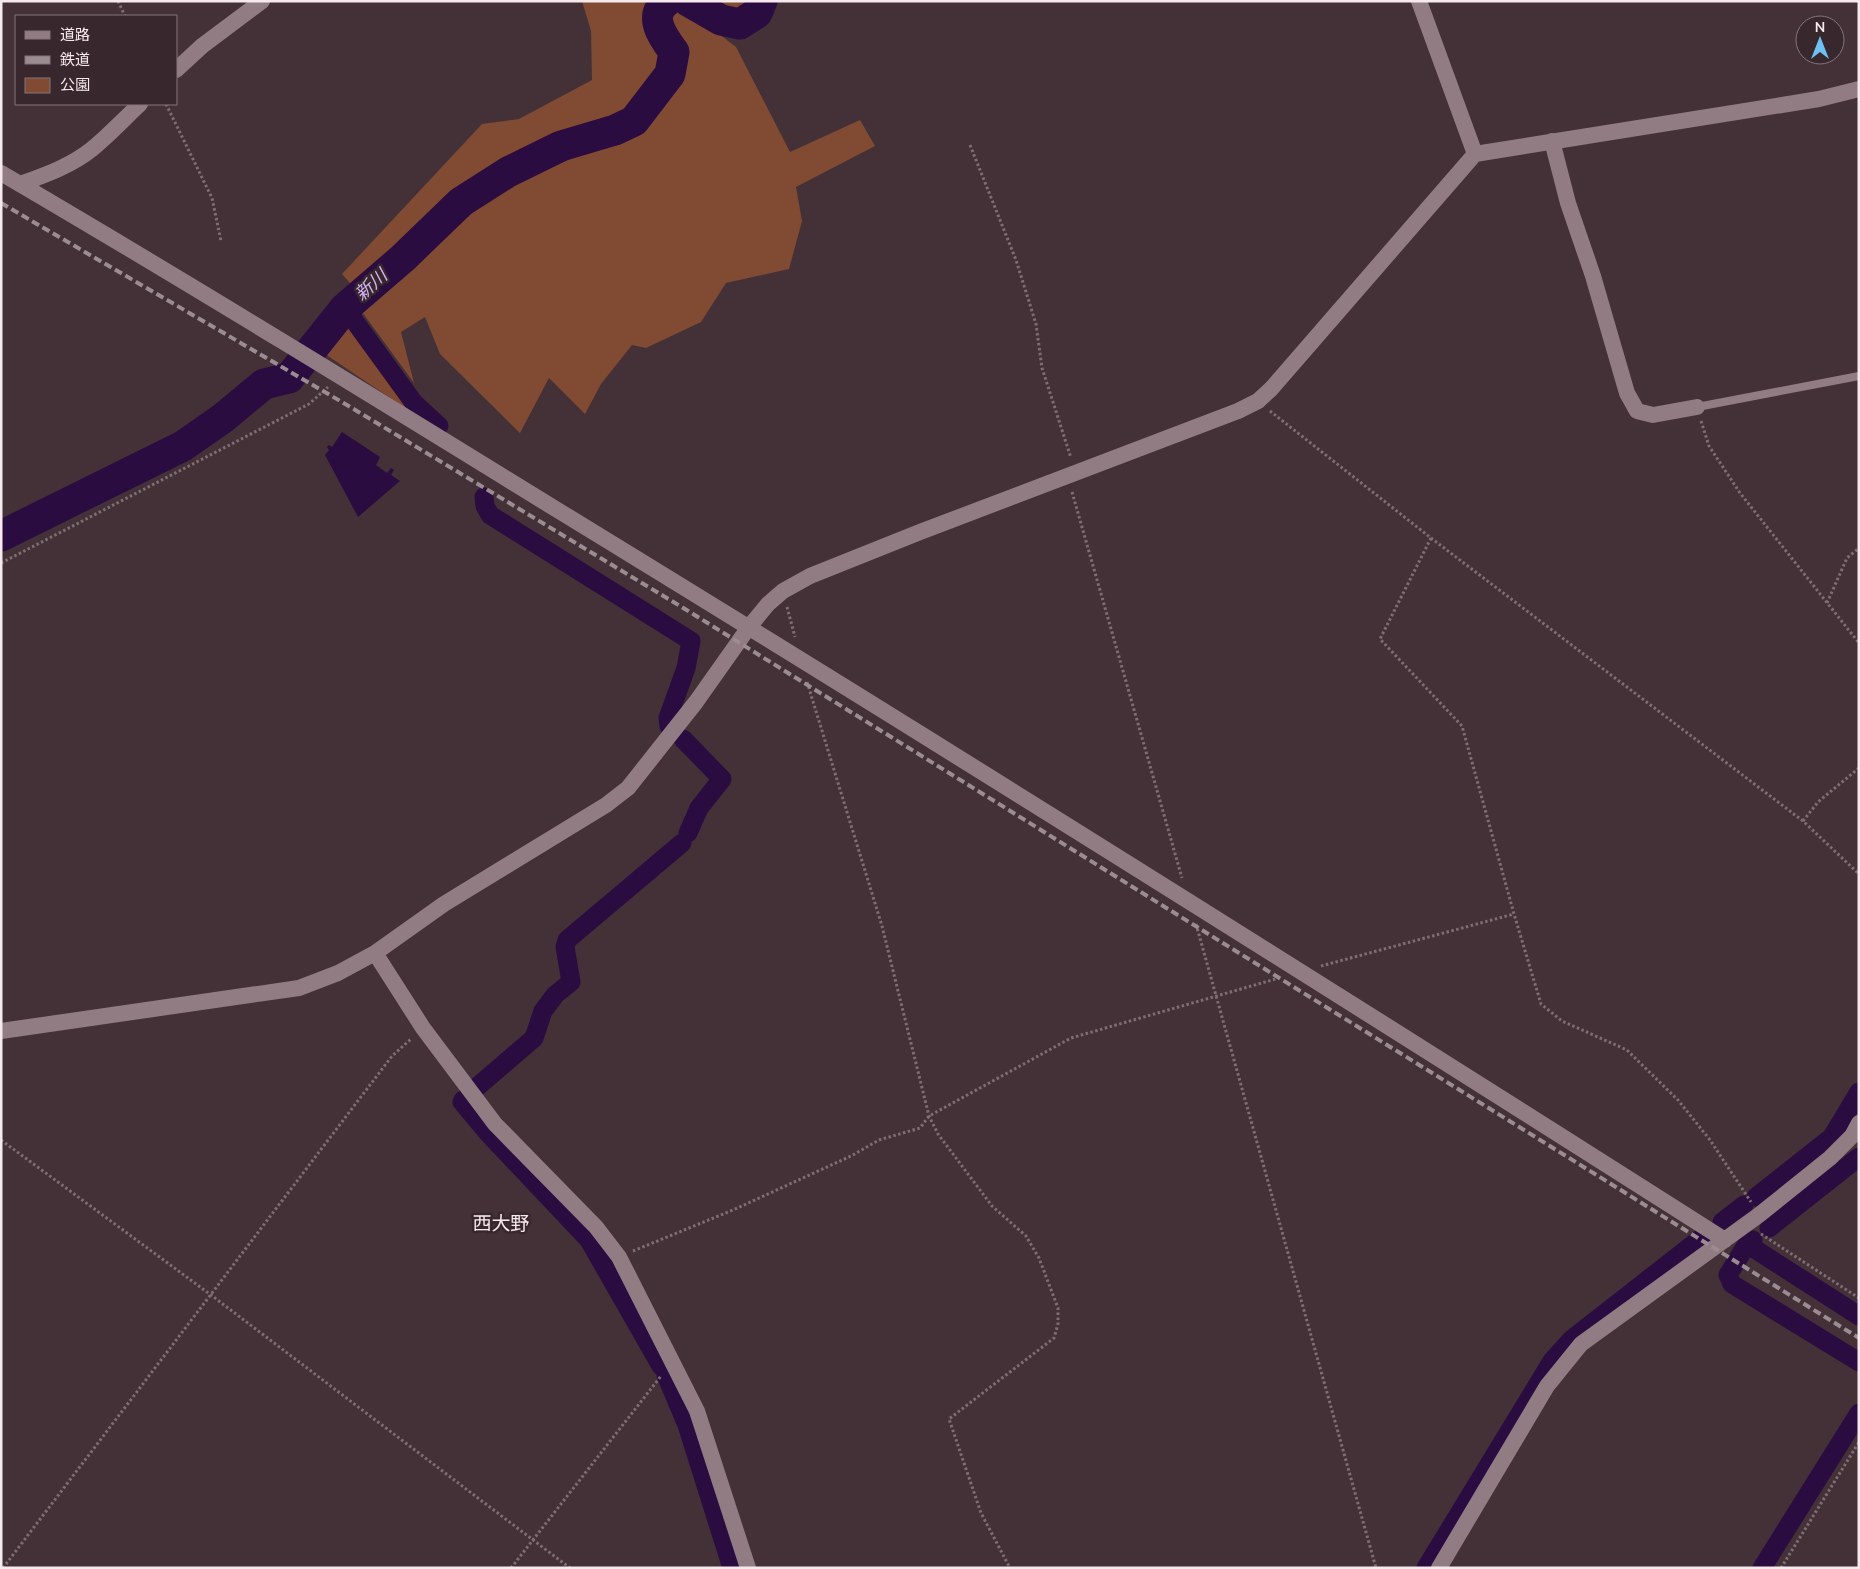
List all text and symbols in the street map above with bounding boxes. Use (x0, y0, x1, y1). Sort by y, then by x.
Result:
legend (15, 15, 178, 105)
north arrow (1795, 15, 1845, 65)
text: N (1815, 18, 1825, 37)
text: 道路 (60, 25, 90, 45)
text: 鉄道 (60, 50, 90, 70)
text: 公園 (60, 75, 90, 95)
water label: 新川 (350, 263, 394, 306)
district label: 西大野 (472, 1211, 530, 1237)

